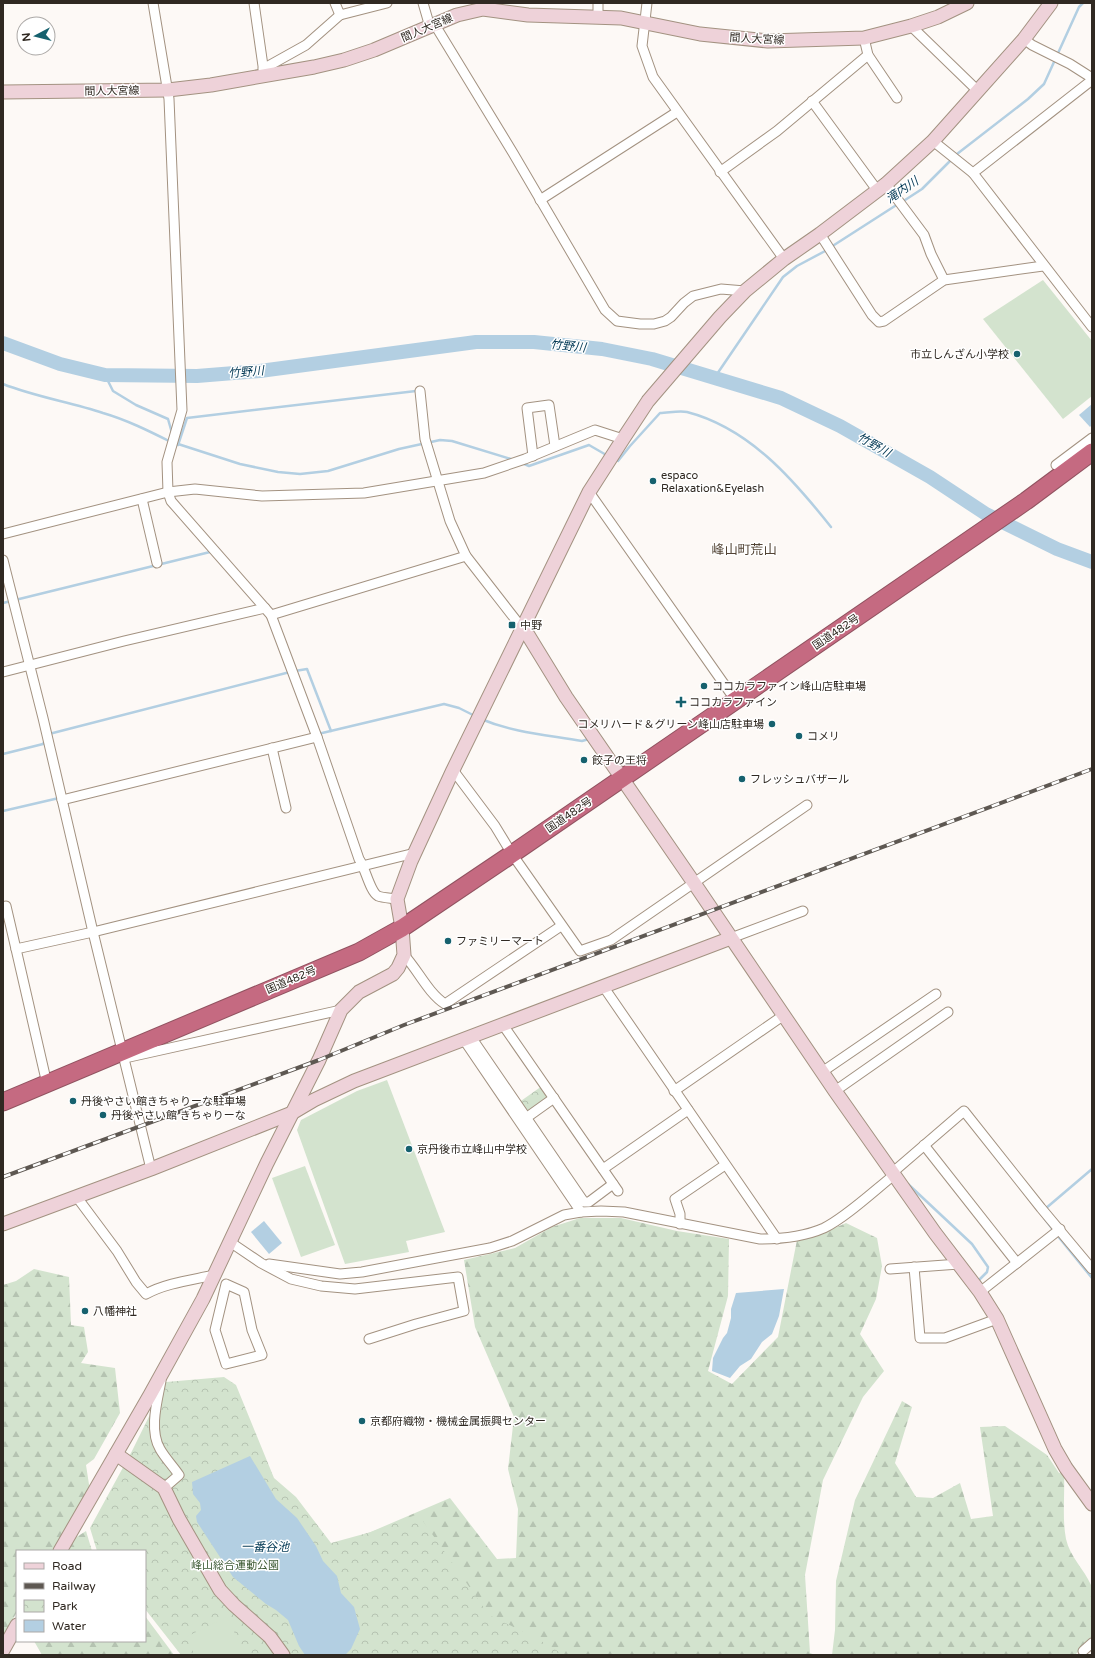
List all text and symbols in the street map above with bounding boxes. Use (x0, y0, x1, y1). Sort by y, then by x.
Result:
street label: 間人大宮線 (399, 11, 455, 45)
north arrow (16, 16, 56, 56)
street label: 間人大宮線 (729, 31, 785, 47)
text: N (20, 32, 34, 42)
street label: 間人大宮線 (84, 84, 140, 98)
water label: 滝内川 (883, 173, 922, 206)
water label: 竹野川 (549, 337, 589, 355)
place label: 市立しんざん小学校 (910, 348, 1009, 361)
marker: 市立しんざん小学校 (1012, 349, 1022, 359)
water label: 竹野川 (227, 363, 267, 381)
water label: 竹野川 (855, 430, 895, 461)
place label: espaco Relaxation&Eyelash (661, 469, 764, 495)
marker: espaco Relaxation&Eyelash (648, 476, 658, 486)
district label: 峰山町荒山 (711, 542, 777, 558)
street label: 国道482号 (810, 612, 862, 652)
place label: 中野 (520, 619, 542, 632)
marker: 中野 (507, 620, 517, 630)
place label: ココカラファイン峰山店駐車場 (712, 680, 866, 693)
marker: ココカラファイン峰山店駐車場 (699, 681, 709, 691)
place label: ココカラファイン (689, 696, 777, 709)
marker: ココカラファイン (676, 697, 686, 707)
place label: コメリハード＆グリーン峰山店駐車場 (578, 718, 764, 731)
marker: コメリハード＆グリーン峰山店駐車場 (767, 719, 777, 729)
place label: コメリ (807, 730, 840, 743)
marker: コメリ (794, 731, 804, 741)
place label: 餃子の王将 (592, 754, 647, 767)
marker: 餃子の王将 (579, 755, 589, 765)
place label: フレッシュバザール (750, 773, 849, 786)
marker: フレッシュバザール (737, 774, 747, 784)
street label: 国道482号 (543, 795, 595, 835)
place label: ファミリーマート (456, 935, 544, 948)
marker: ファミリーマート (443, 936, 453, 946)
street label: 国道482号 (264, 964, 318, 996)
place label: 丹後やさい館きちゃりーな駐車場 (81, 1095, 246, 1108)
marker: 丹後やさい館きちゃりーな駐車場 (68, 1096, 78, 1106)
place label: 丹後やさい館 きちゃりーな (111, 1109, 246, 1122)
marker: 丹後やさい館 きちゃりーな (98, 1110, 108, 1120)
place label: 京丹後市立峰山中学校 (417, 1143, 527, 1156)
marker: 京丹後市立峰山中学校 (404, 1144, 414, 1154)
place label: 八幡神社 (93, 1305, 137, 1318)
marker: 八幡神社 (80, 1306, 90, 1316)
place label: 京都府織物・機械金属振興センター (370, 1415, 546, 1428)
marker: 京都府織物・機械金属振興センター (357, 1416, 367, 1426)
water label: 一番谷池 (241, 1540, 290, 1554)
legend (16, 1550, 146, 1642)
text: Road (52, 1559, 82, 1573)
park label: 峰山総合運動公園 (191, 1559, 279, 1572)
text: Railway (52, 1579, 96, 1593)
text: Park (52, 1599, 78, 1613)
text: Water (52, 1619, 87, 1633)

